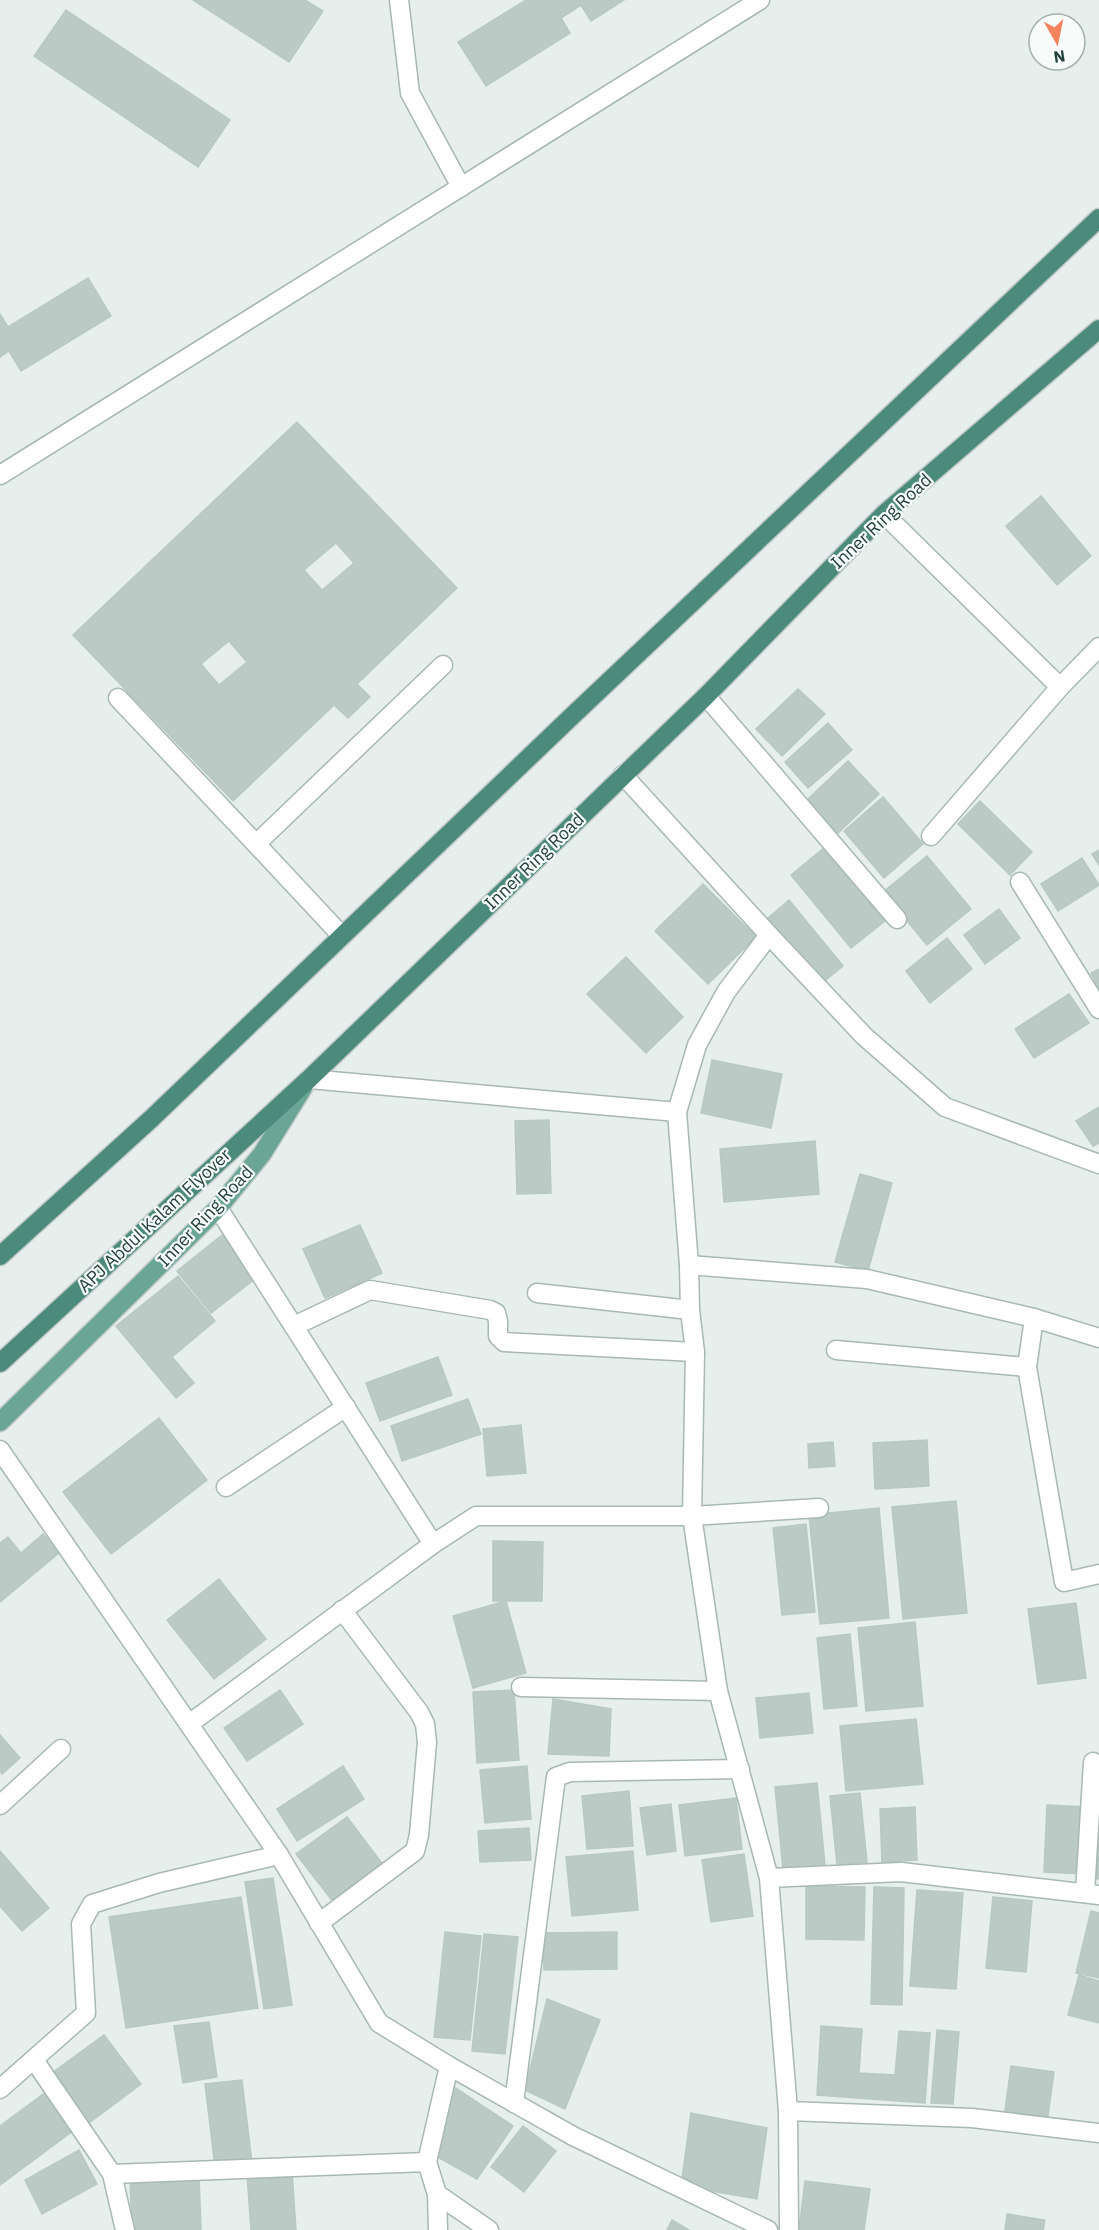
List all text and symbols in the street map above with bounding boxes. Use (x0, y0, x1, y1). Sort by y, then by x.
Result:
north arrow (1027, 12, 1087, 72)
text: N (1052, 46, 1067, 68)
street label: Inner Ring Road (826, 468, 936, 574)
street label: Inner Ring Road (479, 808, 589, 914)
street label: APJ Abdul Kalam Flyover (73, 1143, 236, 1297)
street label: Inner Ring Road (152, 1161, 258, 1271)

